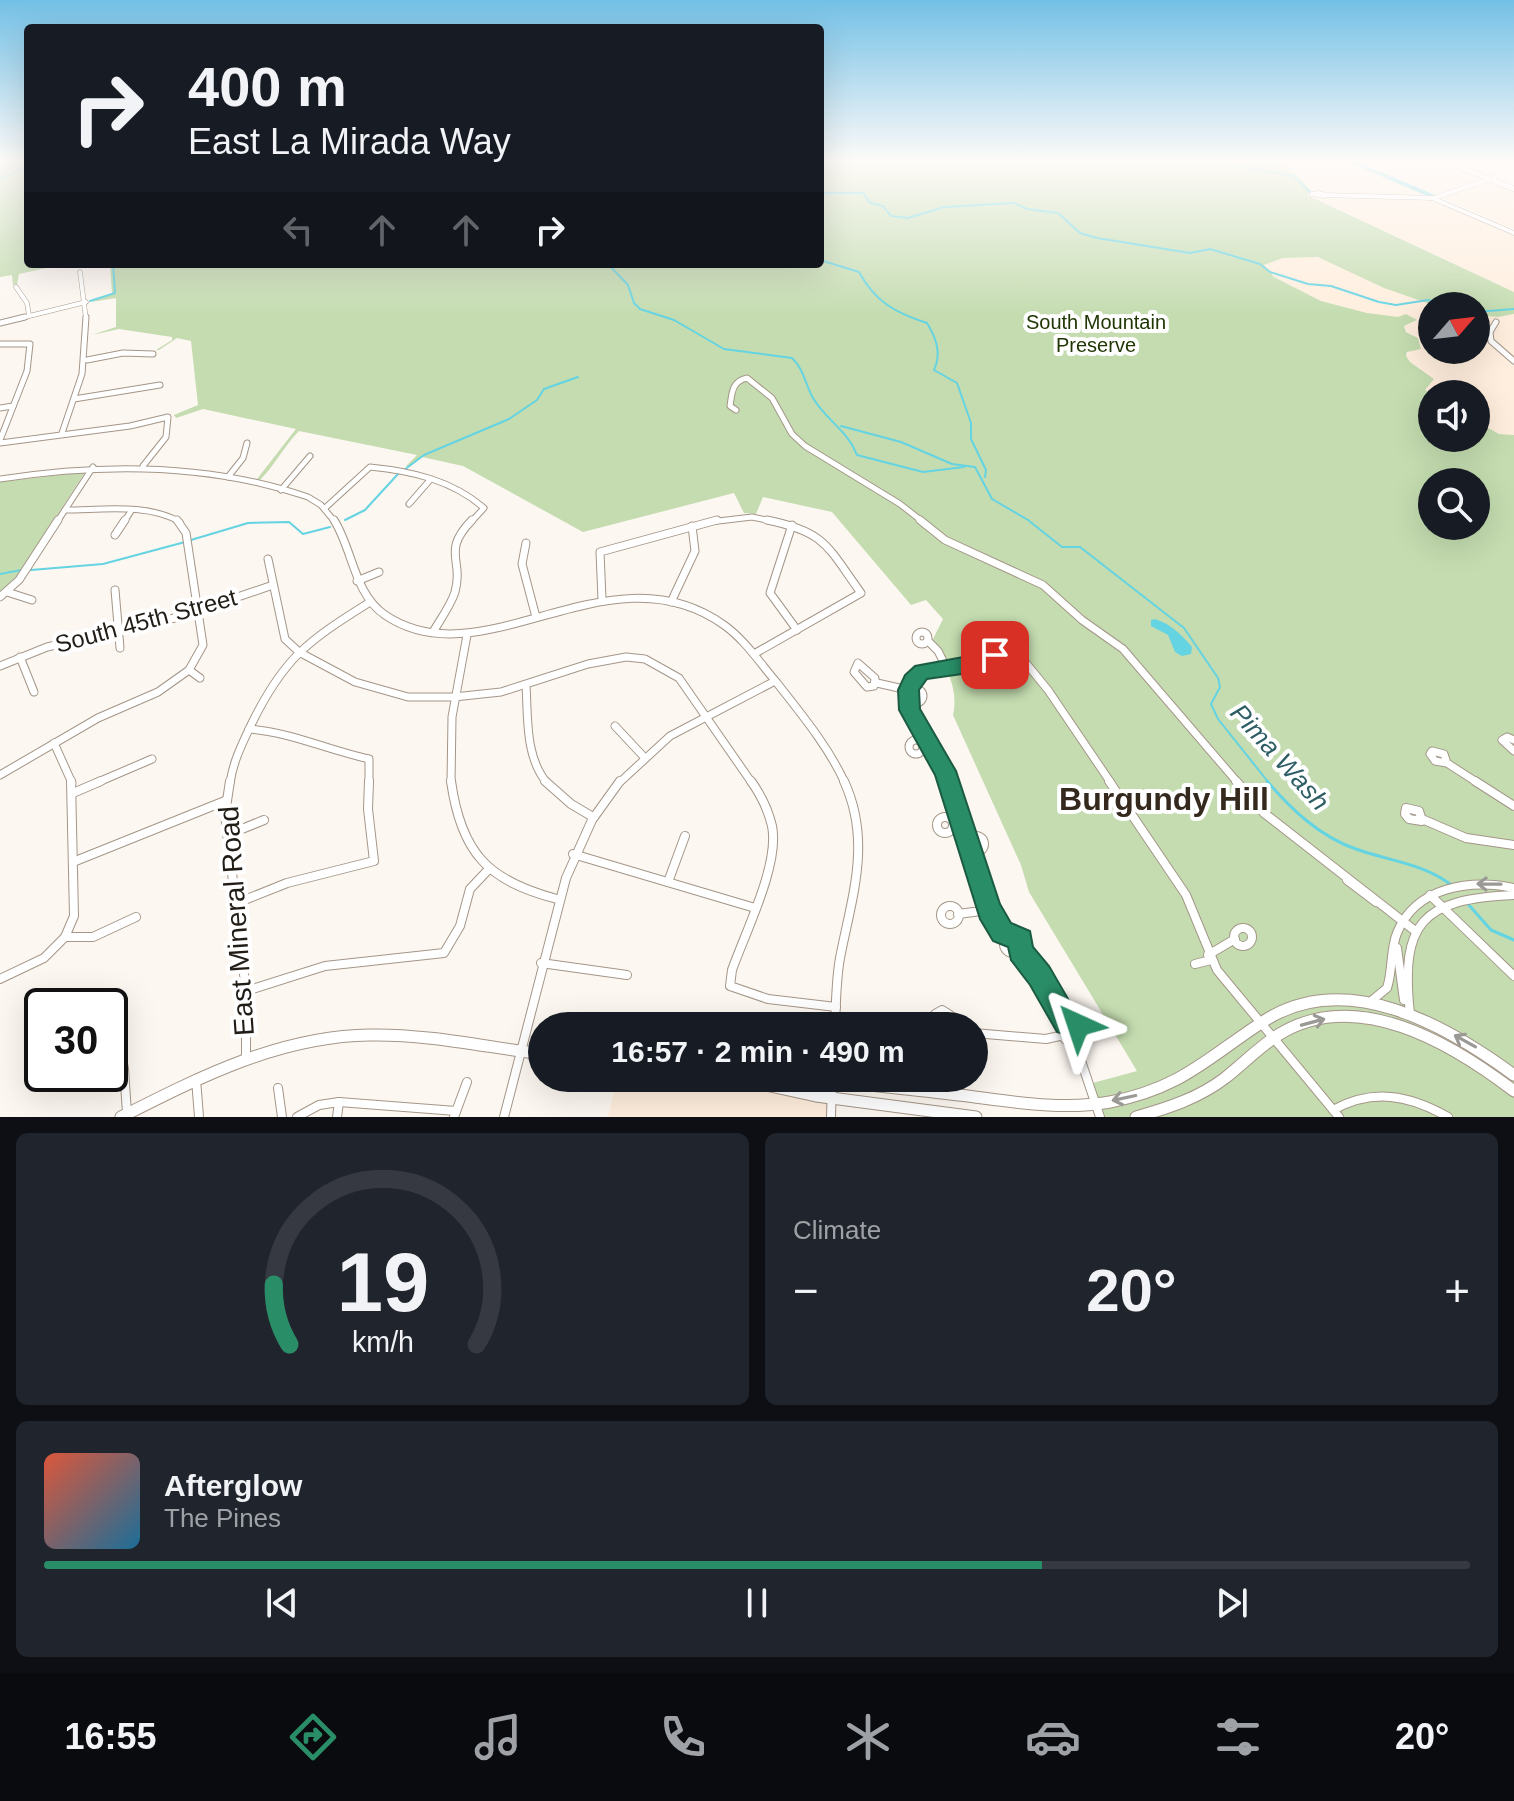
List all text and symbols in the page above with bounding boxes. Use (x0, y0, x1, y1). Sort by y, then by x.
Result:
text: 400 m (188, 55, 347, 118)
icon: right (56, 56, 160, 160)
text: East La Mirada Way (188, 121, 511, 162)
icon: left (276, 208, 320, 252)
icon: ahead (360, 208, 404, 252)
icon: ahead (444, 208, 488, 252)
icon: right (528, 208, 572, 252)
north arrow (1418, 292, 1490, 364)
map controls (1418, 292, 1490, 540)
park label: South Mountain Preserve (1026, 311, 1166, 356)
button: sound (1418, 380, 1490, 452)
button: search (1418, 468, 1490, 540)
street label: South 45th Street (52, 583, 240, 658)
pin (961, 621, 1029, 689)
icon: arrive (973, 633, 1017, 677)
water label: Pima Wash (1225, 698, 1335, 816)
district label: Burgundy Hill (1059, 781, 1269, 817)
street label: East Mineral Road (213, 805, 260, 1037)
one-way arrow (1476, 877, 1503, 892)
position arrow (1036, 983, 1120, 1067)
speed limit sign: 30 (24, 988, 128, 1092)
one-way arrow (1300, 1013, 1326, 1028)
one-way arrow (1453, 1033, 1477, 1048)
text: 16:57 · 2 min · 490 m (611, 1035, 905, 1068)
one-way arrow (1112, 1091, 1137, 1106)
text: Climate (793, 1215, 881, 1245)
text: 19 (336, 1236, 429, 1329)
text: 20° (1086, 1257, 1177, 1324)
text: − (793, 1266, 819, 1315)
text: + (1444, 1266, 1470, 1315)
text: km/h (352, 1326, 413, 1358)
text: Afterglow (164, 1469, 302, 1502)
text: The Pines (164, 1503, 281, 1533)
icon: previous (260, 1581, 304, 1625)
icon: pause (735, 1581, 779, 1625)
icon: next (1210, 1581, 1254, 1625)
icon: directions (285, 1709, 341, 1765)
icon: music (470, 1709, 526, 1765)
icon: phone (655, 1709, 711, 1765)
icon: climate (840, 1709, 896, 1765)
icon: car (1025, 1709, 1081, 1765)
icon: filters (1210, 1709, 1266, 1765)
text: 16:55 (64, 1716, 157, 1757)
text: 20° (1395, 1716, 1449, 1757)

